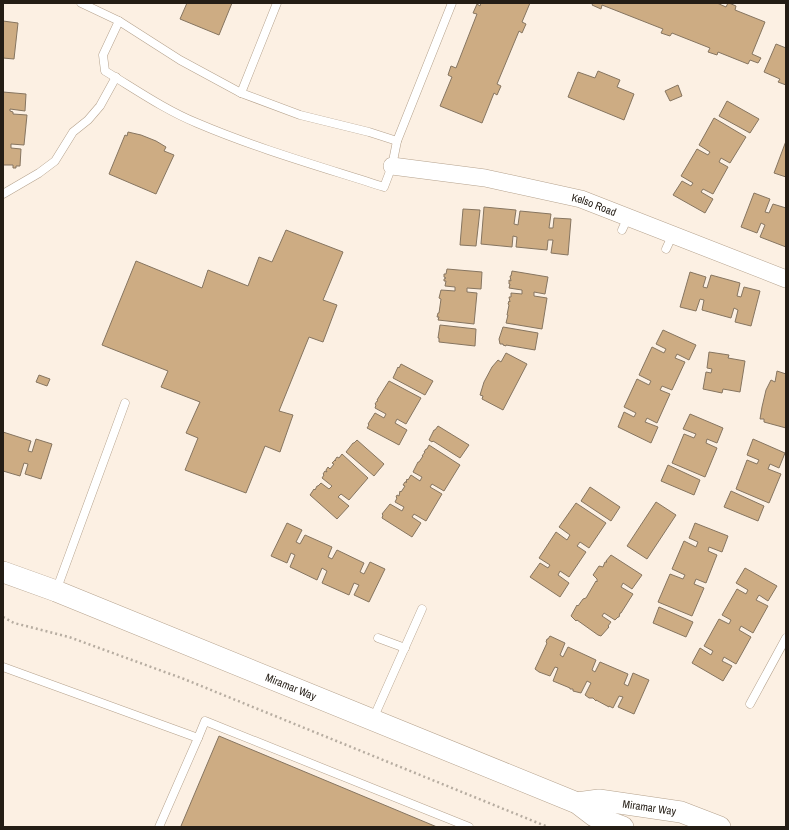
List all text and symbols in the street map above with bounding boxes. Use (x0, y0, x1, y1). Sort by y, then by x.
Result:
street label: Kelso Road (570, 190, 618, 219)
street label: Miramar Way (263, 670, 319, 703)
street label: Miramar Way (622, 797, 677, 818)

